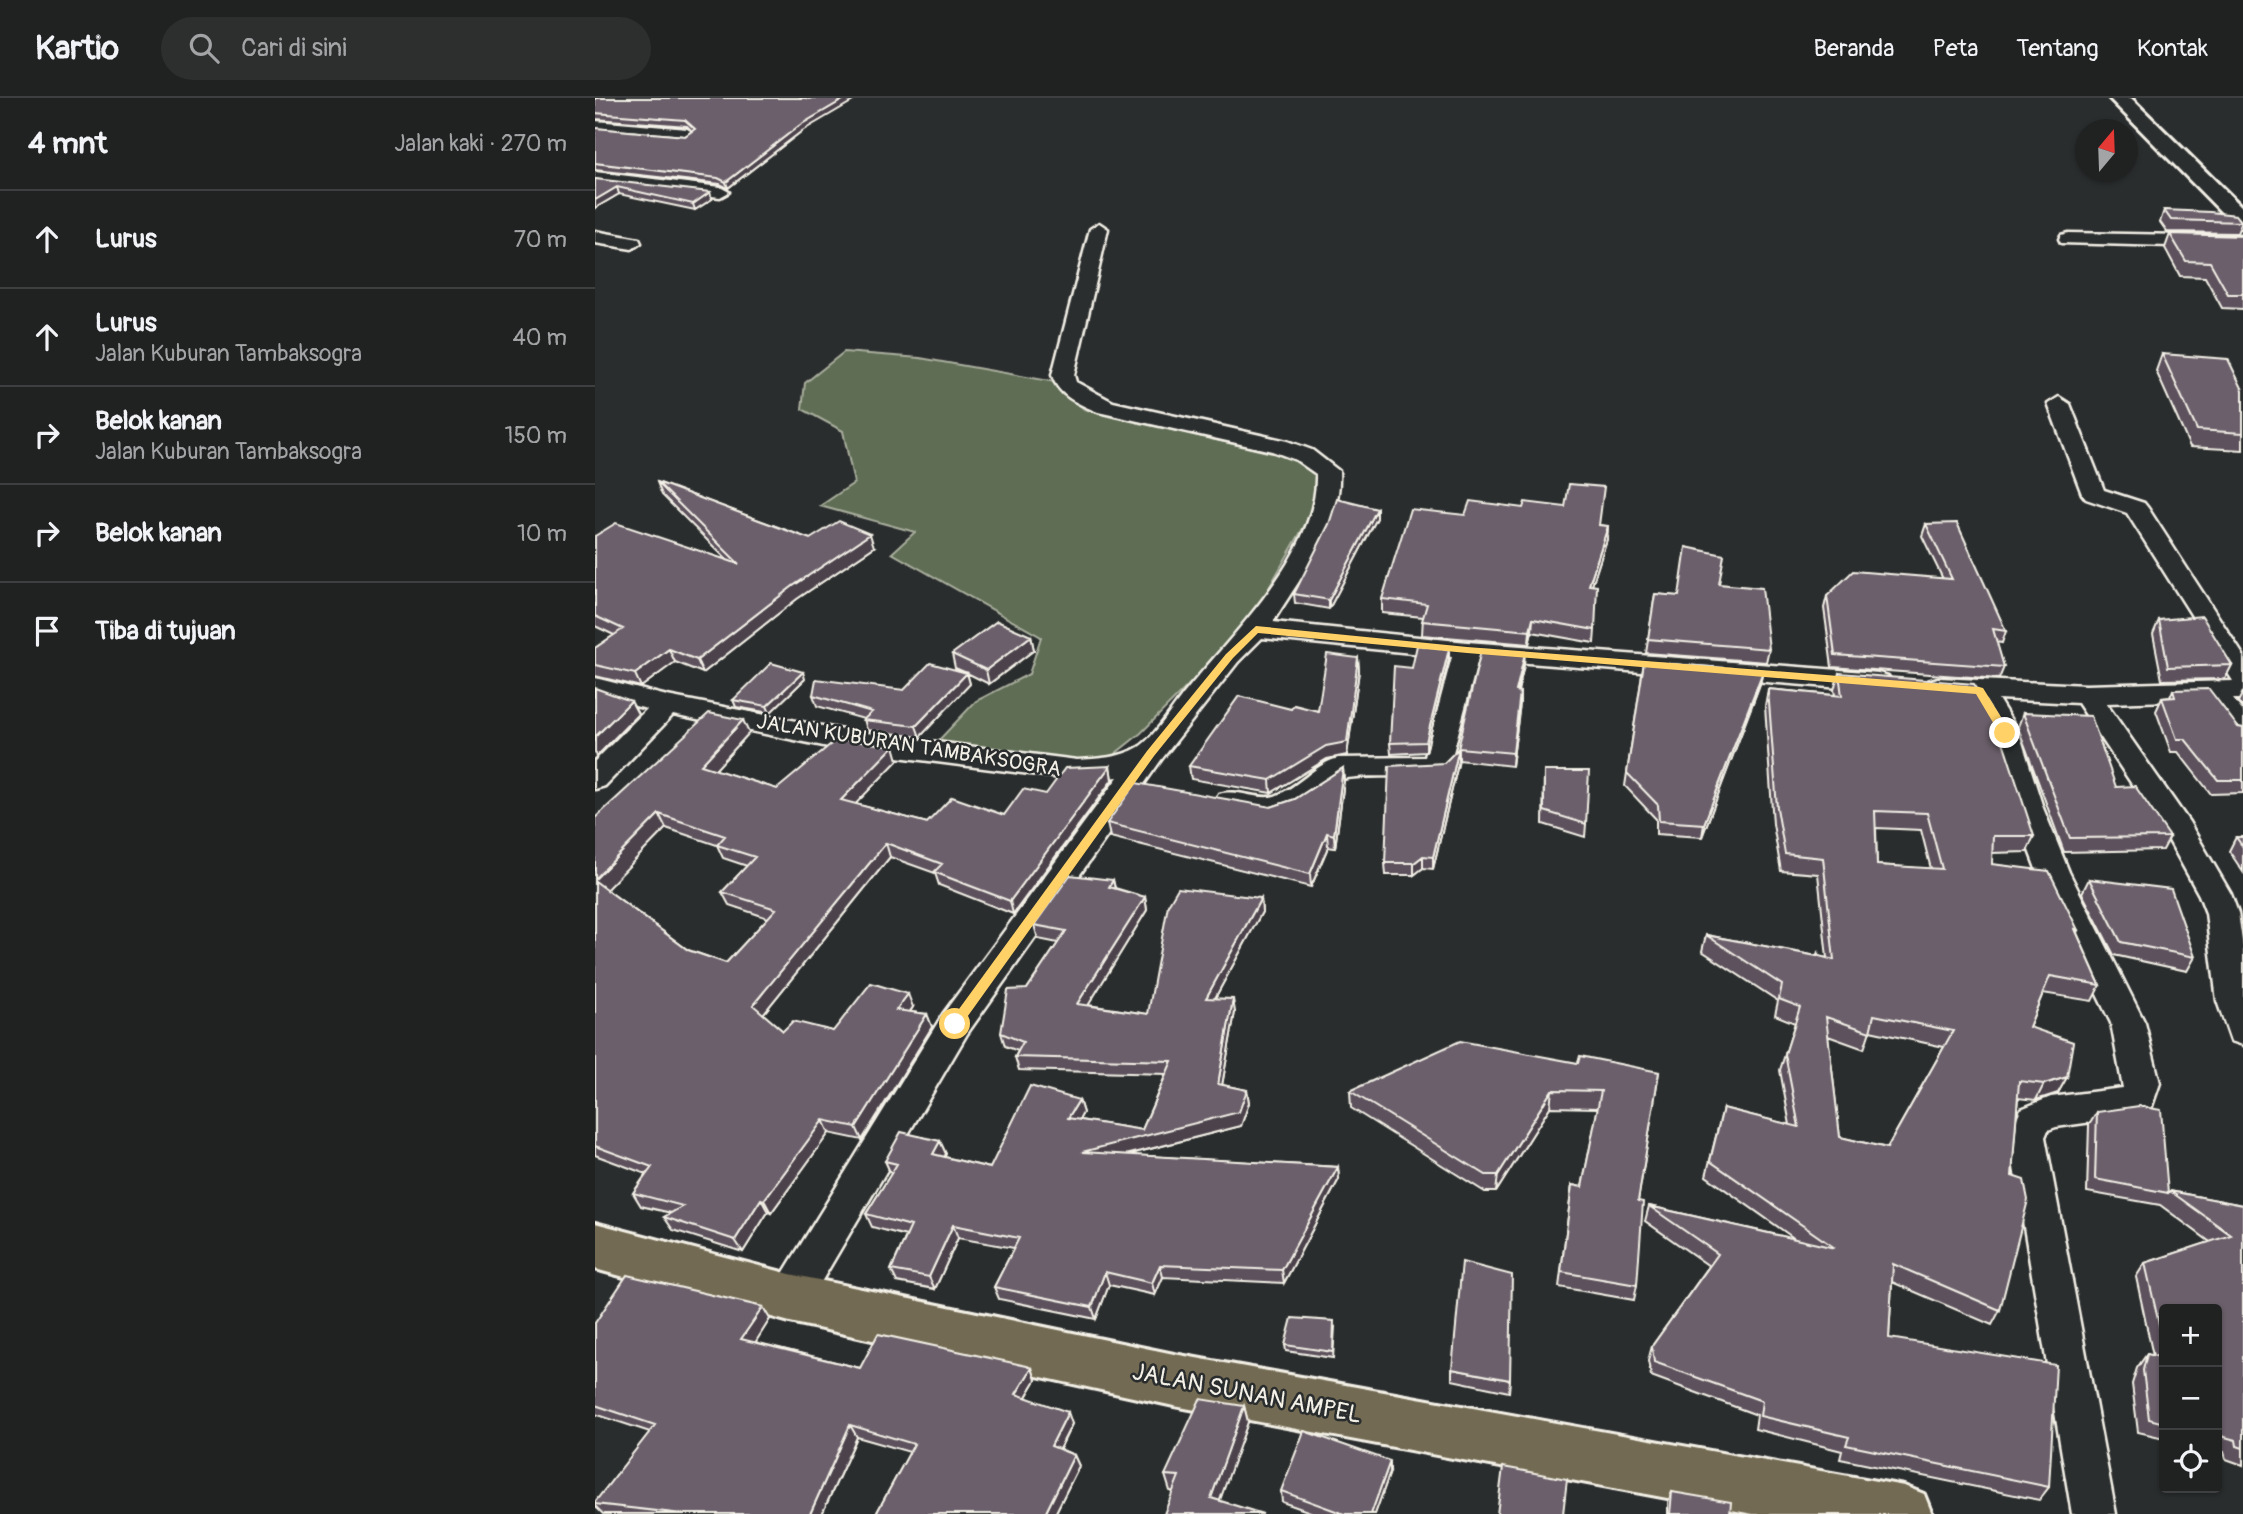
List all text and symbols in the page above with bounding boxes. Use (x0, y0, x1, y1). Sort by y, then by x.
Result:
search box (161, 17, 651, 80)
text: Kartio (35, 28, 119, 69)
icon: search (185, 29, 223, 67)
text: Cari di sini (241, 32, 347, 64)
text: Beranda (1813, 34, 1894, 63)
text: Peta (1932, 34, 1978, 63)
text: Tentang (2016, 34, 2099, 63)
text: Kontak (2137, 34, 2208, 63)
north arrow (2075, 119, 2138, 182)
text: 4 mnt (28, 125, 107, 162)
text: Jalan kaki · 270 m (394, 129, 567, 158)
icon: ahead (28, 220, 66, 258)
text: Lurus (95, 223, 157, 255)
text: 70 m (514, 225, 567, 254)
text: Lurus (95, 307, 157, 339)
icon: ahead (28, 318, 66, 356)
text: 40 m (513, 323, 567, 352)
text: Jalan Kuburan Tambaksogra (95, 339, 362, 368)
text: Belok kanan (95, 405, 222, 437)
icon: right (28, 416, 66, 454)
text: 150 m (504, 421, 567, 450)
text: Jalan Kuburan Tambaksogra (95, 437, 362, 466)
icon: right (28, 514, 66, 552)
text: Belok kanan (95, 517, 222, 549)
text: 10 m (517, 519, 567, 548)
icon: arrive (28, 612, 66, 650)
text: Tiba di tujuan (95, 615, 236, 647)
street label: JALAN KUBURAN TAMBAKSOGRA (755, 708, 1063, 783)
route end (1989, 717, 2020, 748)
route start (939, 1008, 970, 1039)
map controls (2159, 1304, 2222, 1493)
button: + (2159, 1304, 2222, 1367)
street label: JALAN SUNAN AMPEL (1130, 1357, 1364, 1430)
button: − (2159, 1367, 2222, 1430)
button: locate (2159, 1430, 2222, 1493)

